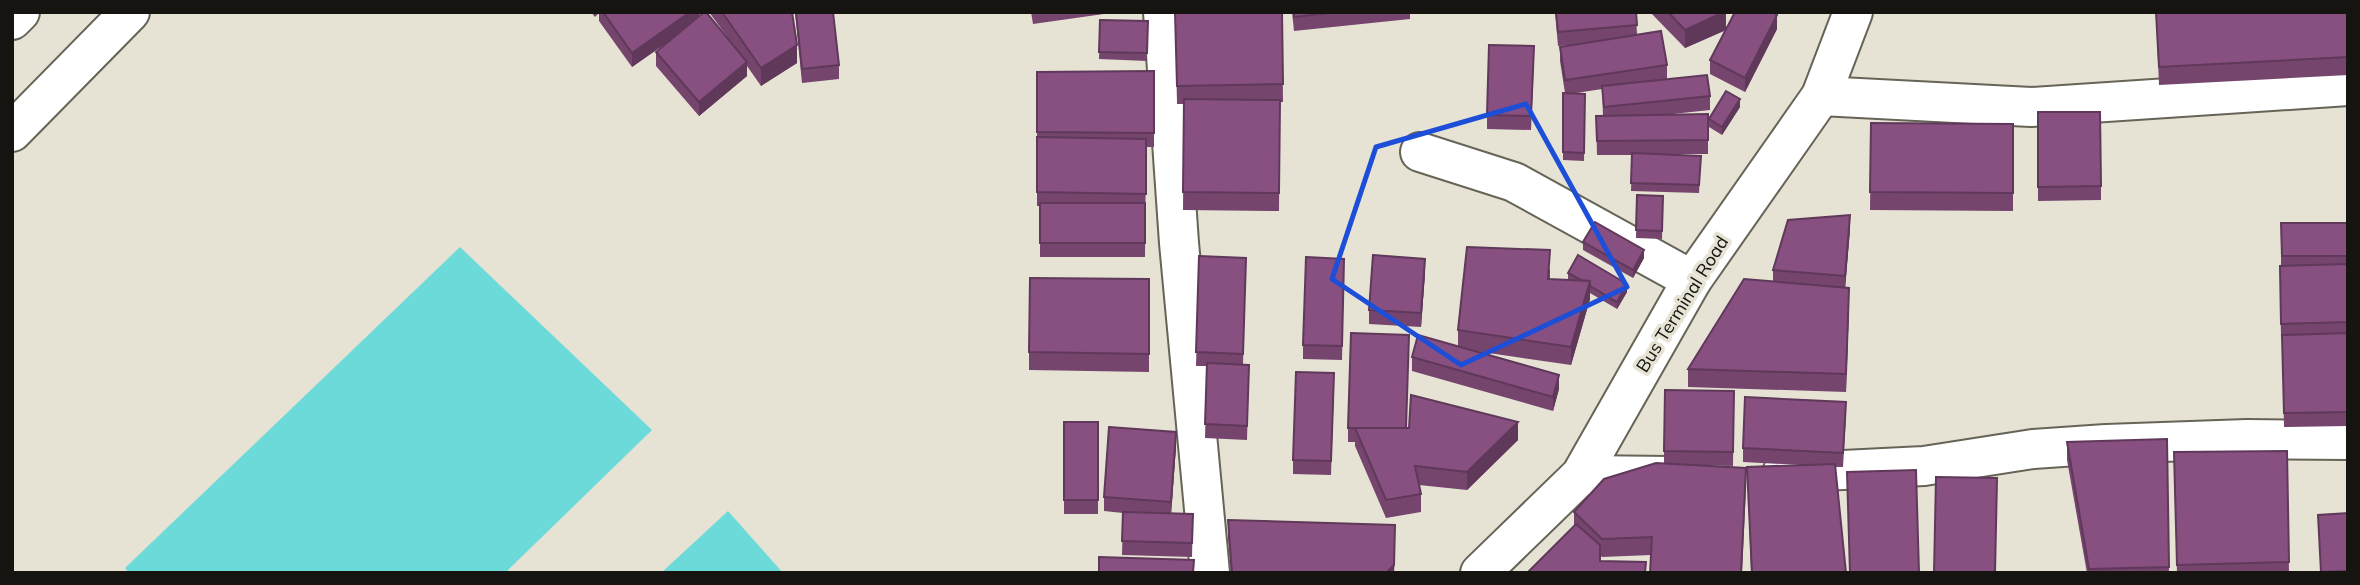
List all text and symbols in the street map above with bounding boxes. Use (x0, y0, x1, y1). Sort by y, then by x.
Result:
street label: Bus Terminal Road (1631, 231, 1733, 377)

